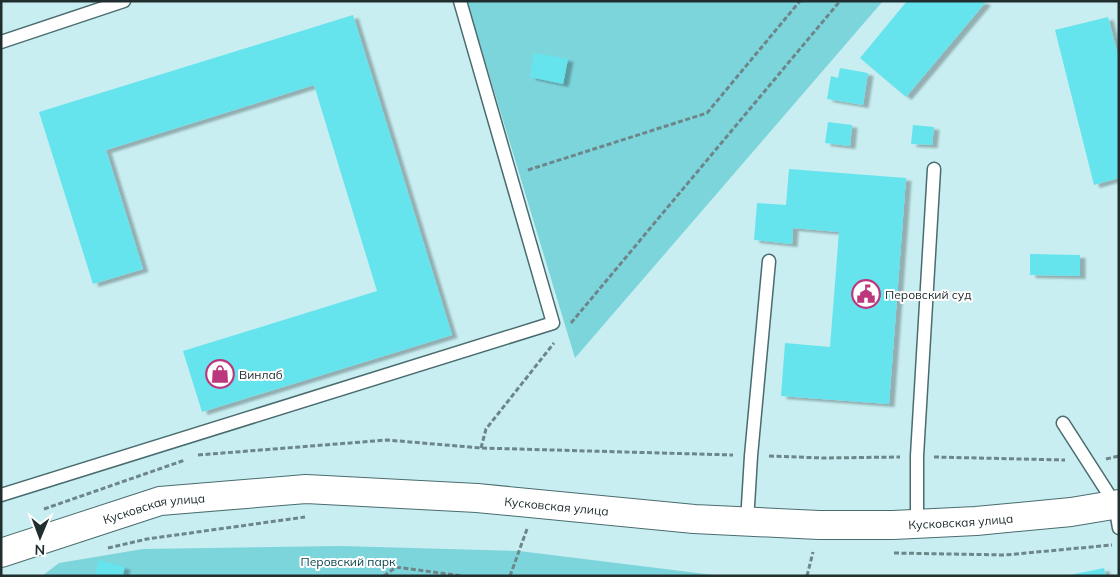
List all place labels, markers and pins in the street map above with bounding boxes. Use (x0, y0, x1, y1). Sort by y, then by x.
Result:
public building icon: Перовский суд (851, 279, 881, 309)
place label: Перовский суд (885, 287, 971, 302)
shop icon: Винлаб (205, 359, 235, 389)
place label: Винлаб (239, 367, 283, 382)

